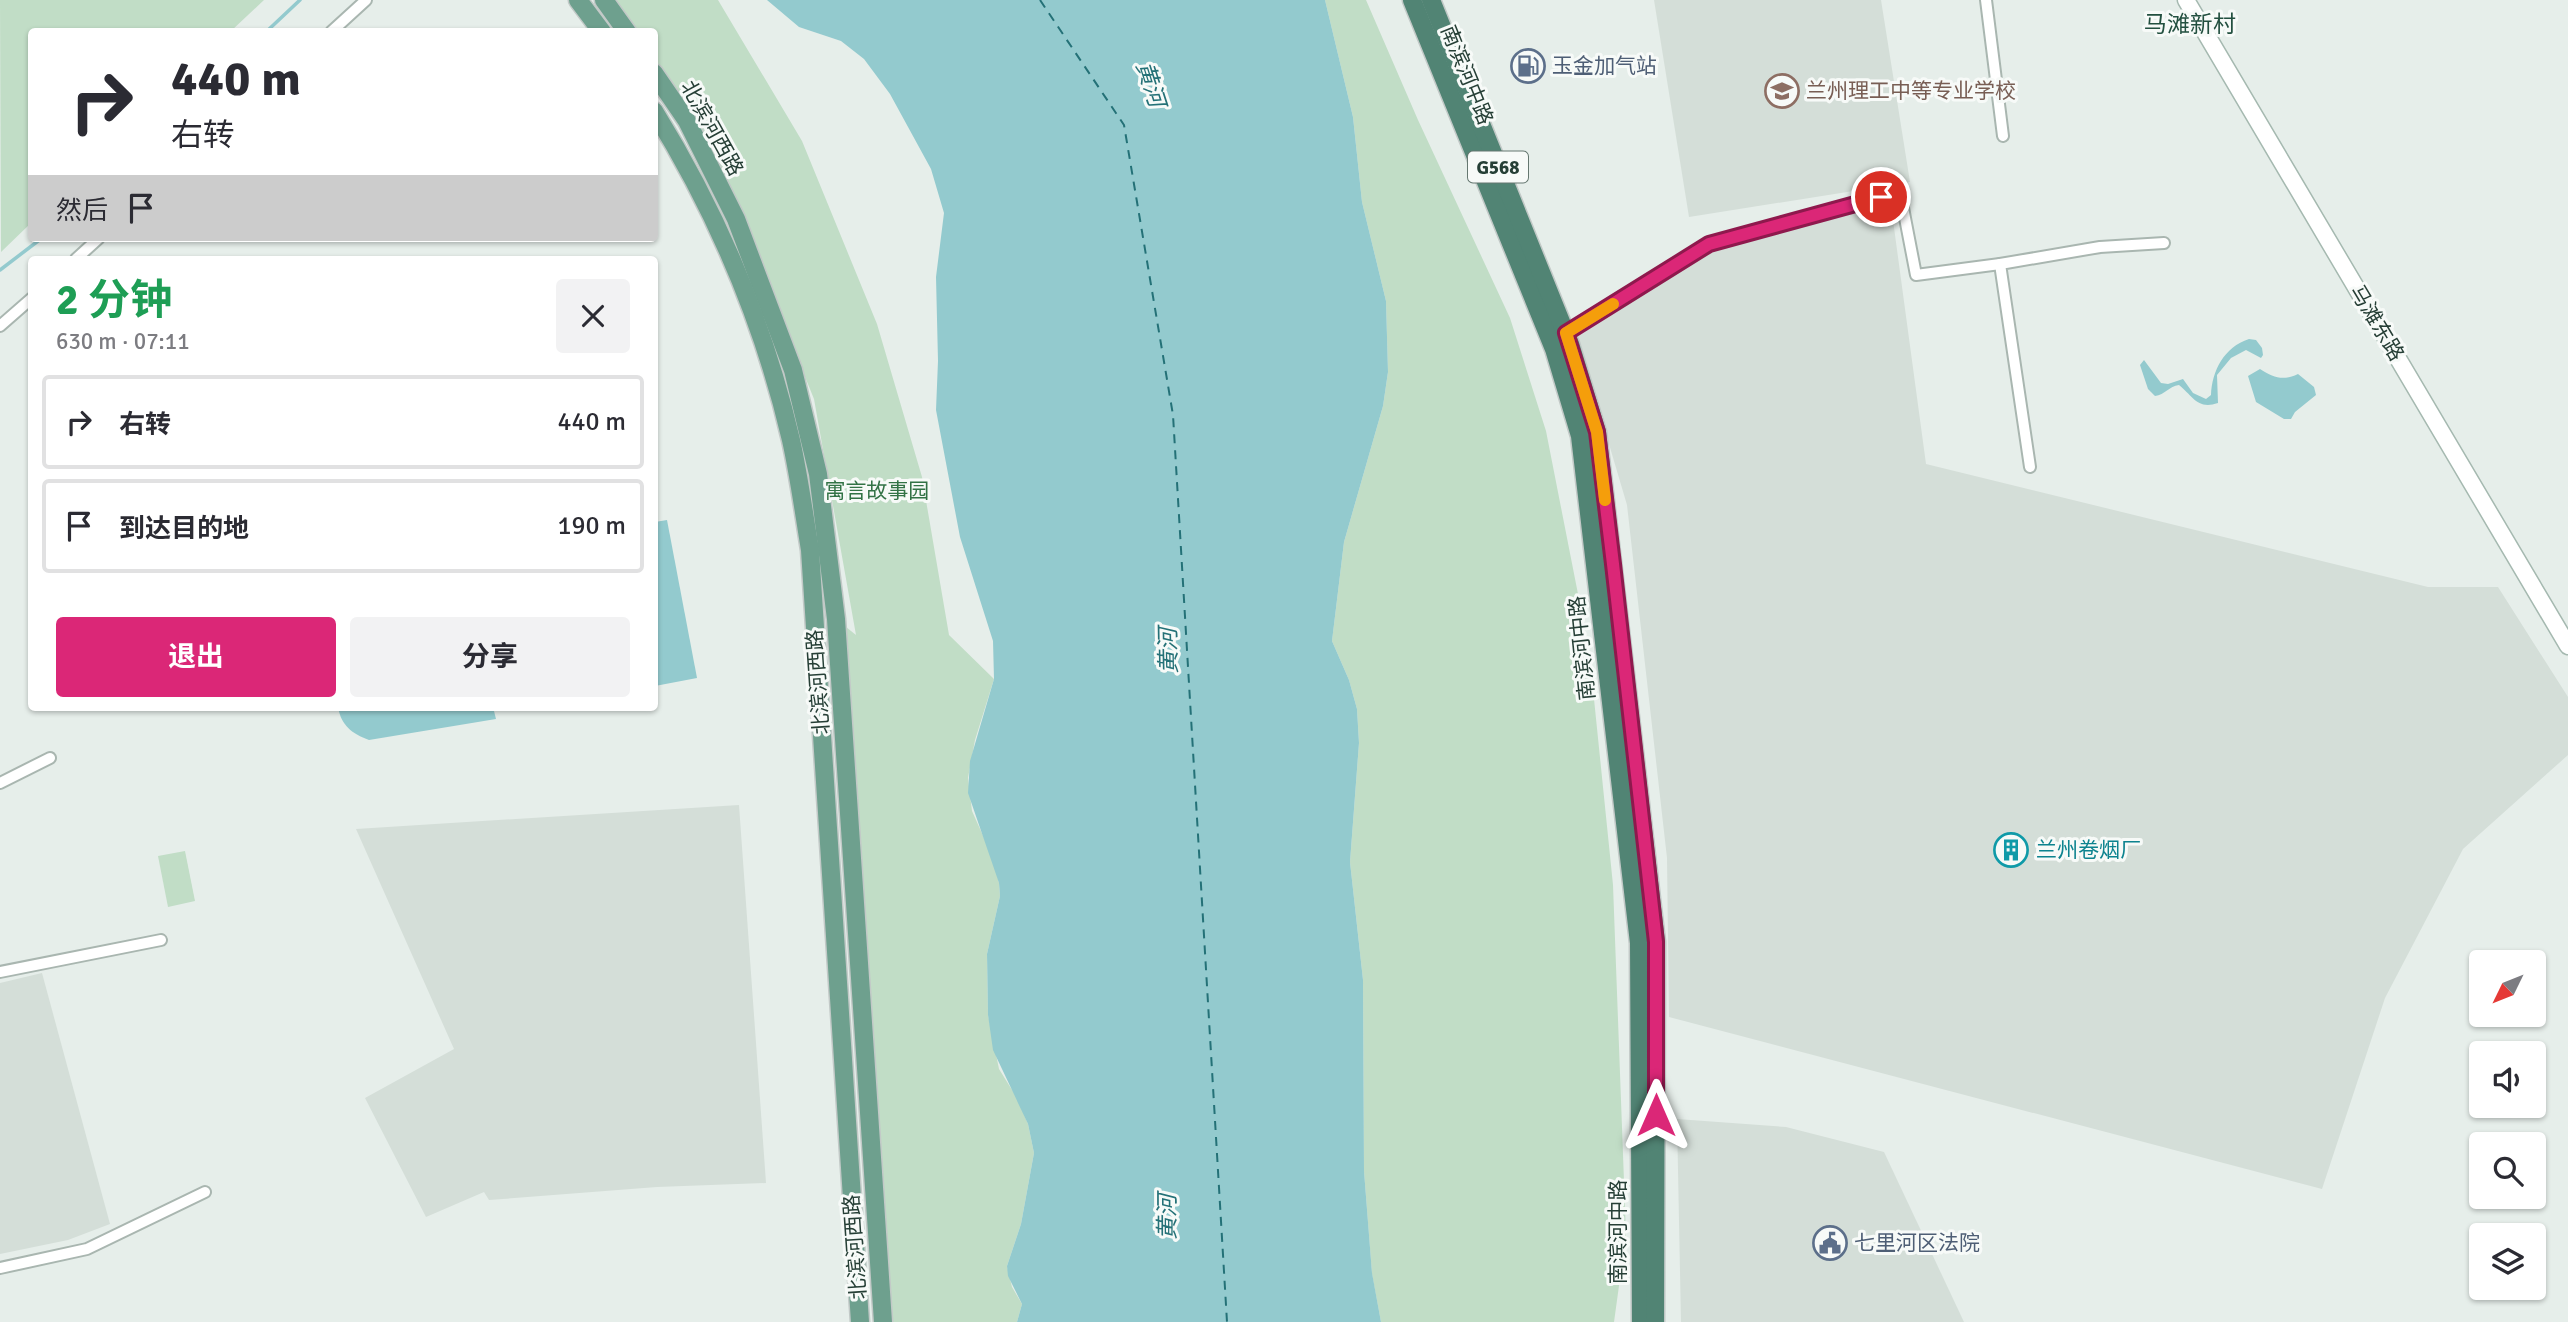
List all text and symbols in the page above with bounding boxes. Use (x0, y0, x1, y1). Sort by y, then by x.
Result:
district label: 马滩新村 (2144, 10, 2236, 39)
street label: 南滨河中路 (1435, 21, 1499, 129)
fuel station icon: 玉金加气站 (1509, 47, 1547, 85)
text: 440 m (171, 49, 301, 109)
place label: 玉金加气站 (1552, 53, 1657, 79)
icon: right (56, 56, 147, 147)
water label: 黄河 (1130, 58, 1173, 114)
school or university icon: 兰州理工中等专业学校 (1763, 72, 1801, 110)
street label: 北滨河西路 (675, 76, 749, 180)
place label: 兰州理工中等专业学校 (1806, 78, 2016, 104)
text: 右转 (171, 116, 235, 155)
road number: G568 (1468, 152, 1528, 182)
pin (1851, 167, 1911, 227)
icon: arrive (1862, 178, 1900, 216)
icon: arrive (122, 189, 160, 227)
text: 然后 (56, 195, 108, 227)
text: 2 分钟 (56, 275, 172, 326)
button: close (556, 279, 630, 353)
street label: 马滩东路 (2344, 280, 2410, 366)
text: 630 m · 07:11 (56, 327, 190, 356)
icon: right (60, 403, 98, 441)
text: 440 m (557, 406, 626, 438)
text: 右转 (119, 409, 171, 441)
park label: 寓言故事园 (825, 478, 930, 504)
icon: arrive (60, 507, 98, 545)
text: 190 m (557, 510, 626, 542)
text: 到达目的地 (119, 513, 249, 545)
street label: 南滨河中路 (1564, 594, 1600, 702)
button: 退出 (56, 617, 336, 697)
button: 分享 (350, 617, 630, 697)
water label: 黄河 (1154, 624, 1183, 674)
street label: 北滨河西路 (801, 629, 835, 735)
building icon: 兰州卷烟厂 (1992, 831, 2030, 869)
place label: 兰州卷烟厂 (2036, 837, 2141, 863)
north arrow (2469, 950, 2546, 1027)
map controls (2469, 950, 2546, 1300)
button: sound (2469, 1041, 2546, 1118)
position arrow (1619, 1078, 1693, 1152)
button: search (2469, 1132, 2546, 1209)
street label: 南滨河中路 (1605, 1180, 1631, 1285)
water label: 黄河 (1153, 1190, 1182, 1240)
street label: 北滨河西路 (838, 1194, 872, 1300)
button: layers (2469, 1223, 2546, 1300)
public building icon: 七里河区法院 (1811, 1224, 1849, 1262)
place label: 七里河区法院 (1854, 1230, 1980, 1256)

